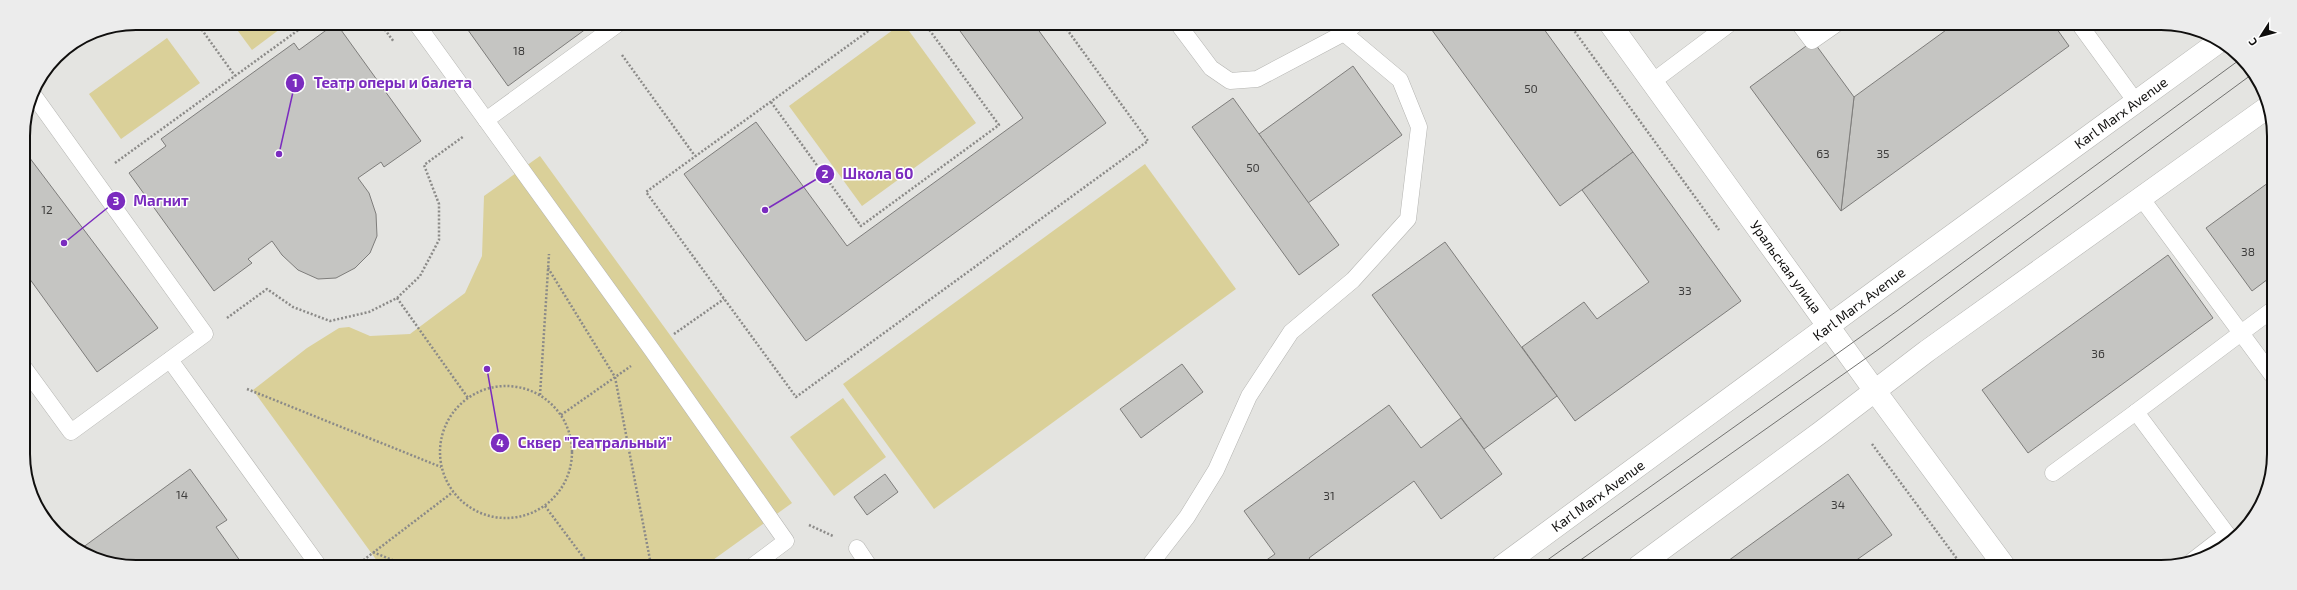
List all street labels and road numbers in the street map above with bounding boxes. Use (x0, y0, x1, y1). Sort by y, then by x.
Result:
street label: Karl Marx Avenue (2071, 73, 2171, 152)
street label: Уральская улица (1747, 217, 1826, 316)
street label: Karl Marx Avenue (1809, 263, 1908, 344)
street label: Karl Marx Avenue (1548, 456, 1648, 535)

